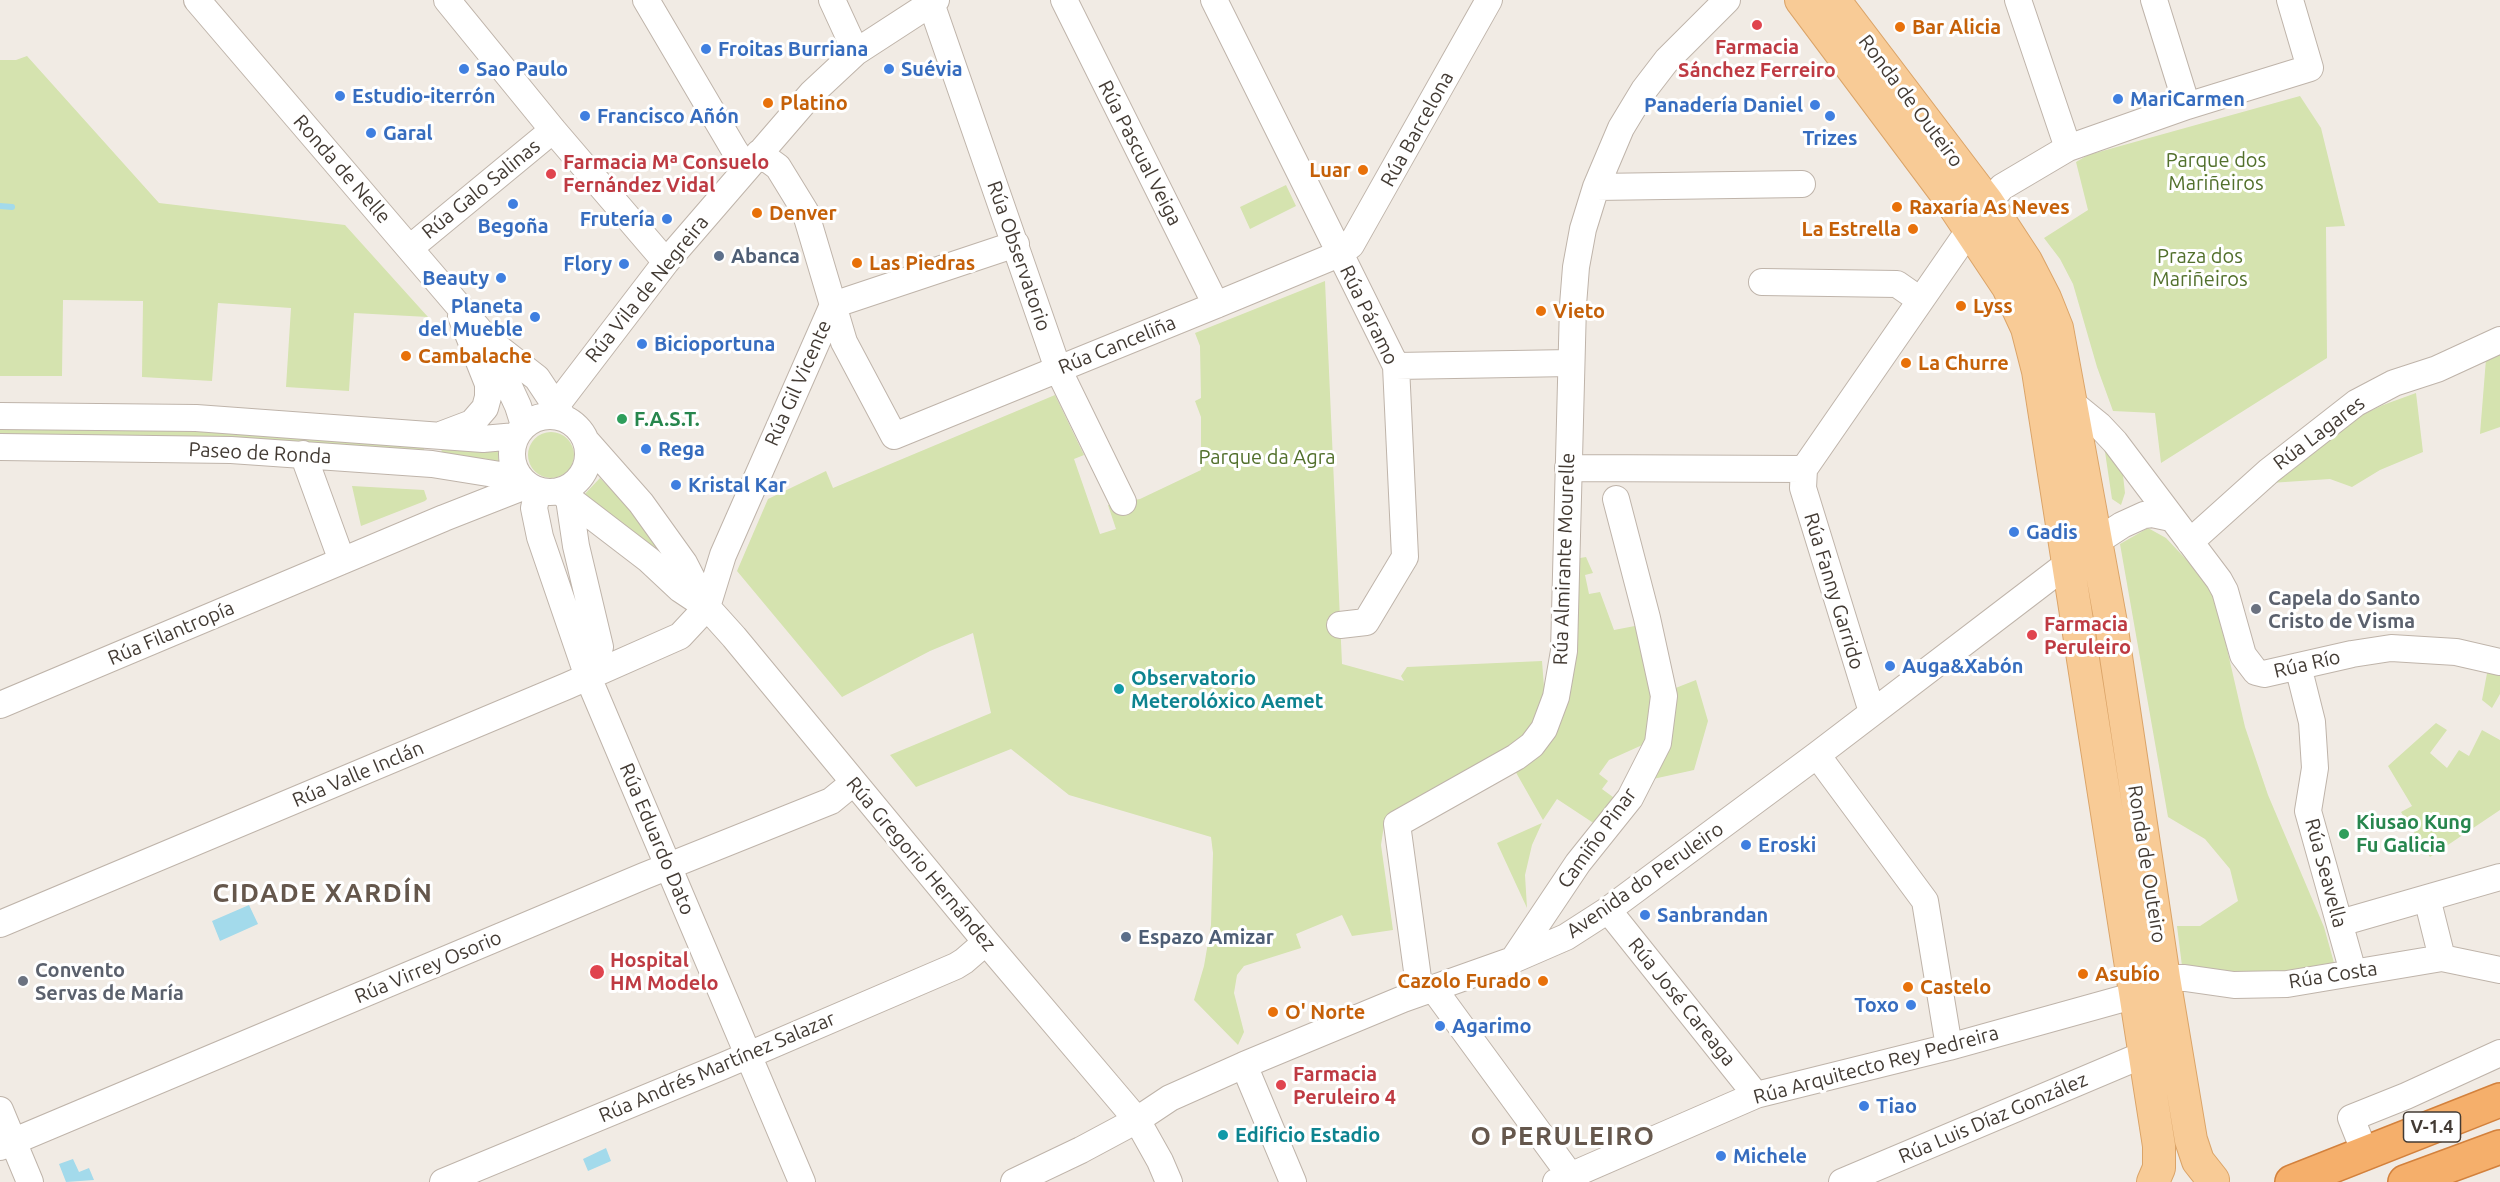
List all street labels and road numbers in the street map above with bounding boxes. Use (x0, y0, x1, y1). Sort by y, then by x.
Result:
street label: Ronda de Outeiro (1853, 30, 1969, 172)
street label: Rúa Barcelona (1375, 67, 1459, 191)
street label: Rúa Pascual Veiga (1093, 76, 1187, 230)
street label: Ronda de Nelle (288, 110, 396, 228)
street label: Rúa Galo Salinas (417, 134, 545, 244)
street label: Rúa Observatorio (982, 178, 1056, 334)
street label: Rúa Vila de Negreira (580, 211, 714, 367)
street label: Rúa Páramo (1335, 261, 1403, 369)
street label: Rúa Canceliña (1055, 310, 1179, 380)
street label: Rúa Gil Vicente (759, 316, 837, 450)
street label: Rúa Lagares (2269, 391, 2369, 475)
street label: Paseo de Ronda (188, 437, 332, 469)
street label: Rúa Almirante Mourelle (1548, 452, 1580, 666)
street label: Rúa Fanny Garrido (1799, 510, 1869, 672)
street label: Rúa Filantropía (104, 596, 238, 670)
street label: Rúa Río (2271, 645, 2343, 683)
street label: Rúa Valle Inclán (289, 736, 427, 812)
street label: Rúa Eduardo Dato (614, 759, 700, 919)
street label: Rúa Gregorio Hernández (841, 772, 1001, 956)
street label: Camiño Pinar (1552, 783, 1642, 893)
street label: Ronda de Outeiro (2123, 783, 2171, 945)
street label: Rúa Seavella (2300, 816, 2352, 930)
street label: Avenida do Peruleiro (1562, 817, 1728, 943)
street label: Rúa Virrey Osorio (351, 925, 505, 1009)
street label: Rúa José Careaga (1623, 933, 1741, 1071)
street label: Rúa Costa (2287, 956, 2379, 994)
street label: Rúa Andrés Martínez Salazar (595, 1006, 839, 1128)
street label: Rúa Arquitecto Rey Pedreira (1751, 1021, 2001, 1109)
street label: Rúa Luis Díaz González (1895, 1067, 2091, 1169)
road number: V-1.4 (2404, 1112, 2460, 1142)

